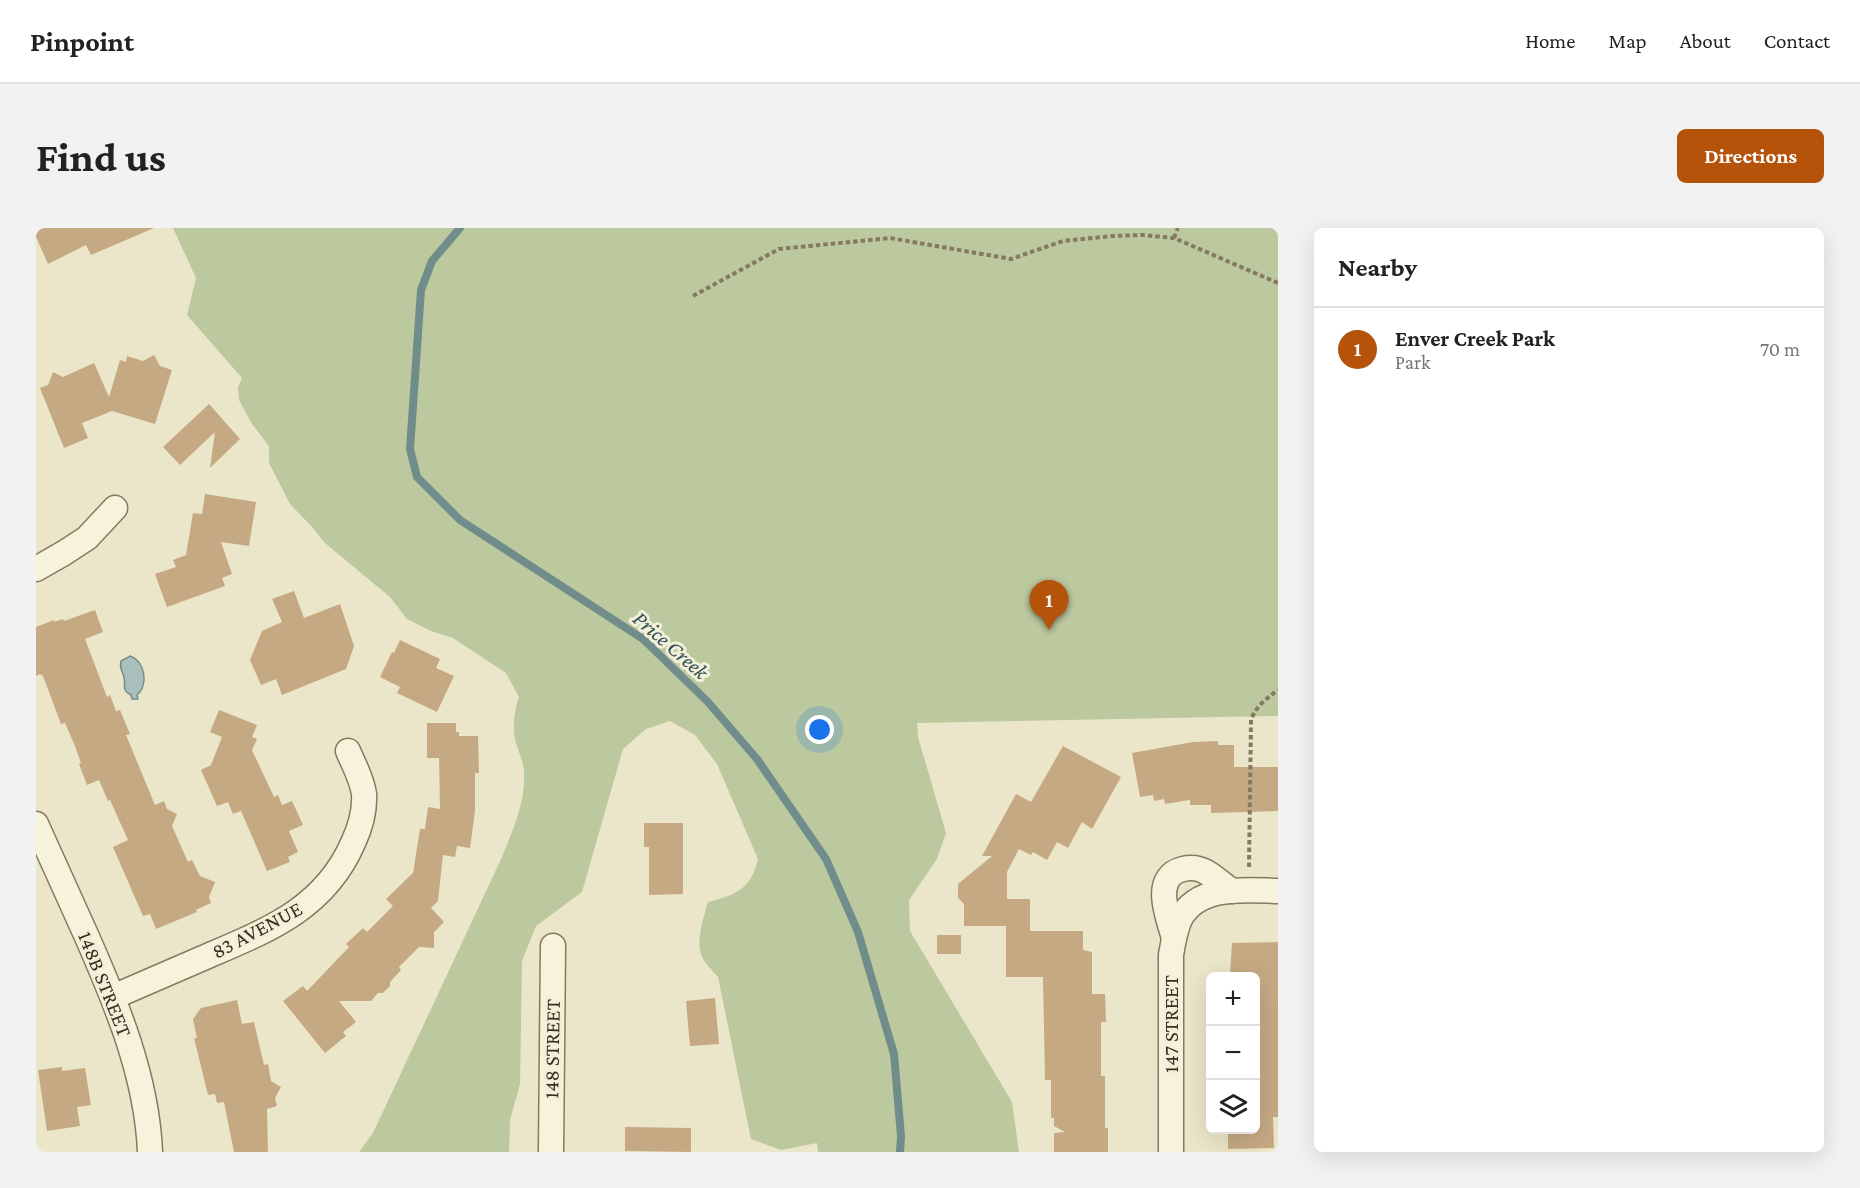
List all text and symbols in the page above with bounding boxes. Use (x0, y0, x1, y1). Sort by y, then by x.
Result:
text: Pinpoint (30, 26, 134, 57)
text: Home (1525, 29, 1575, 53)
text: Map (1608, 29, 1647, 53)
text: About (1680, 29, 1731, 53)
text: Contact (1764, 29, 1830, 53)
button: Directions (1677, 129, 1824, 183)
text: Find us (36, 133, 166, 180)
text: Nearby (1338, 253, 1417, 282)
text: Enver Creek Park (1395, 326, 1555, 351)
text: 1 (1354, 338, 1361, 360)
text: 70 m (1760, 338, 1800, 360)
text: Park (1395, 351, 1431, 373)
pin: 1 (1030, 580, 1068, 630)
water label: Price Creek (628, 606, 715, 685)
your location (805, 715, 834, 744)
street label: 83 AVENUE (208, 896, 306, 964)
street label: 148B STREET (73, 928, 137, 1041)
map controls (1206, 972, 1260, 1134)
button: + (1206, 972, 1260, 1026)
street label: 147 STREET (1159, 975, 1183, 1073)
street label: 148 STREET (539, 998, 565, 1099)
button: − (1206, 1026, 1260, 1080)
button: layers (1206, 1080, 1260, 1134)

